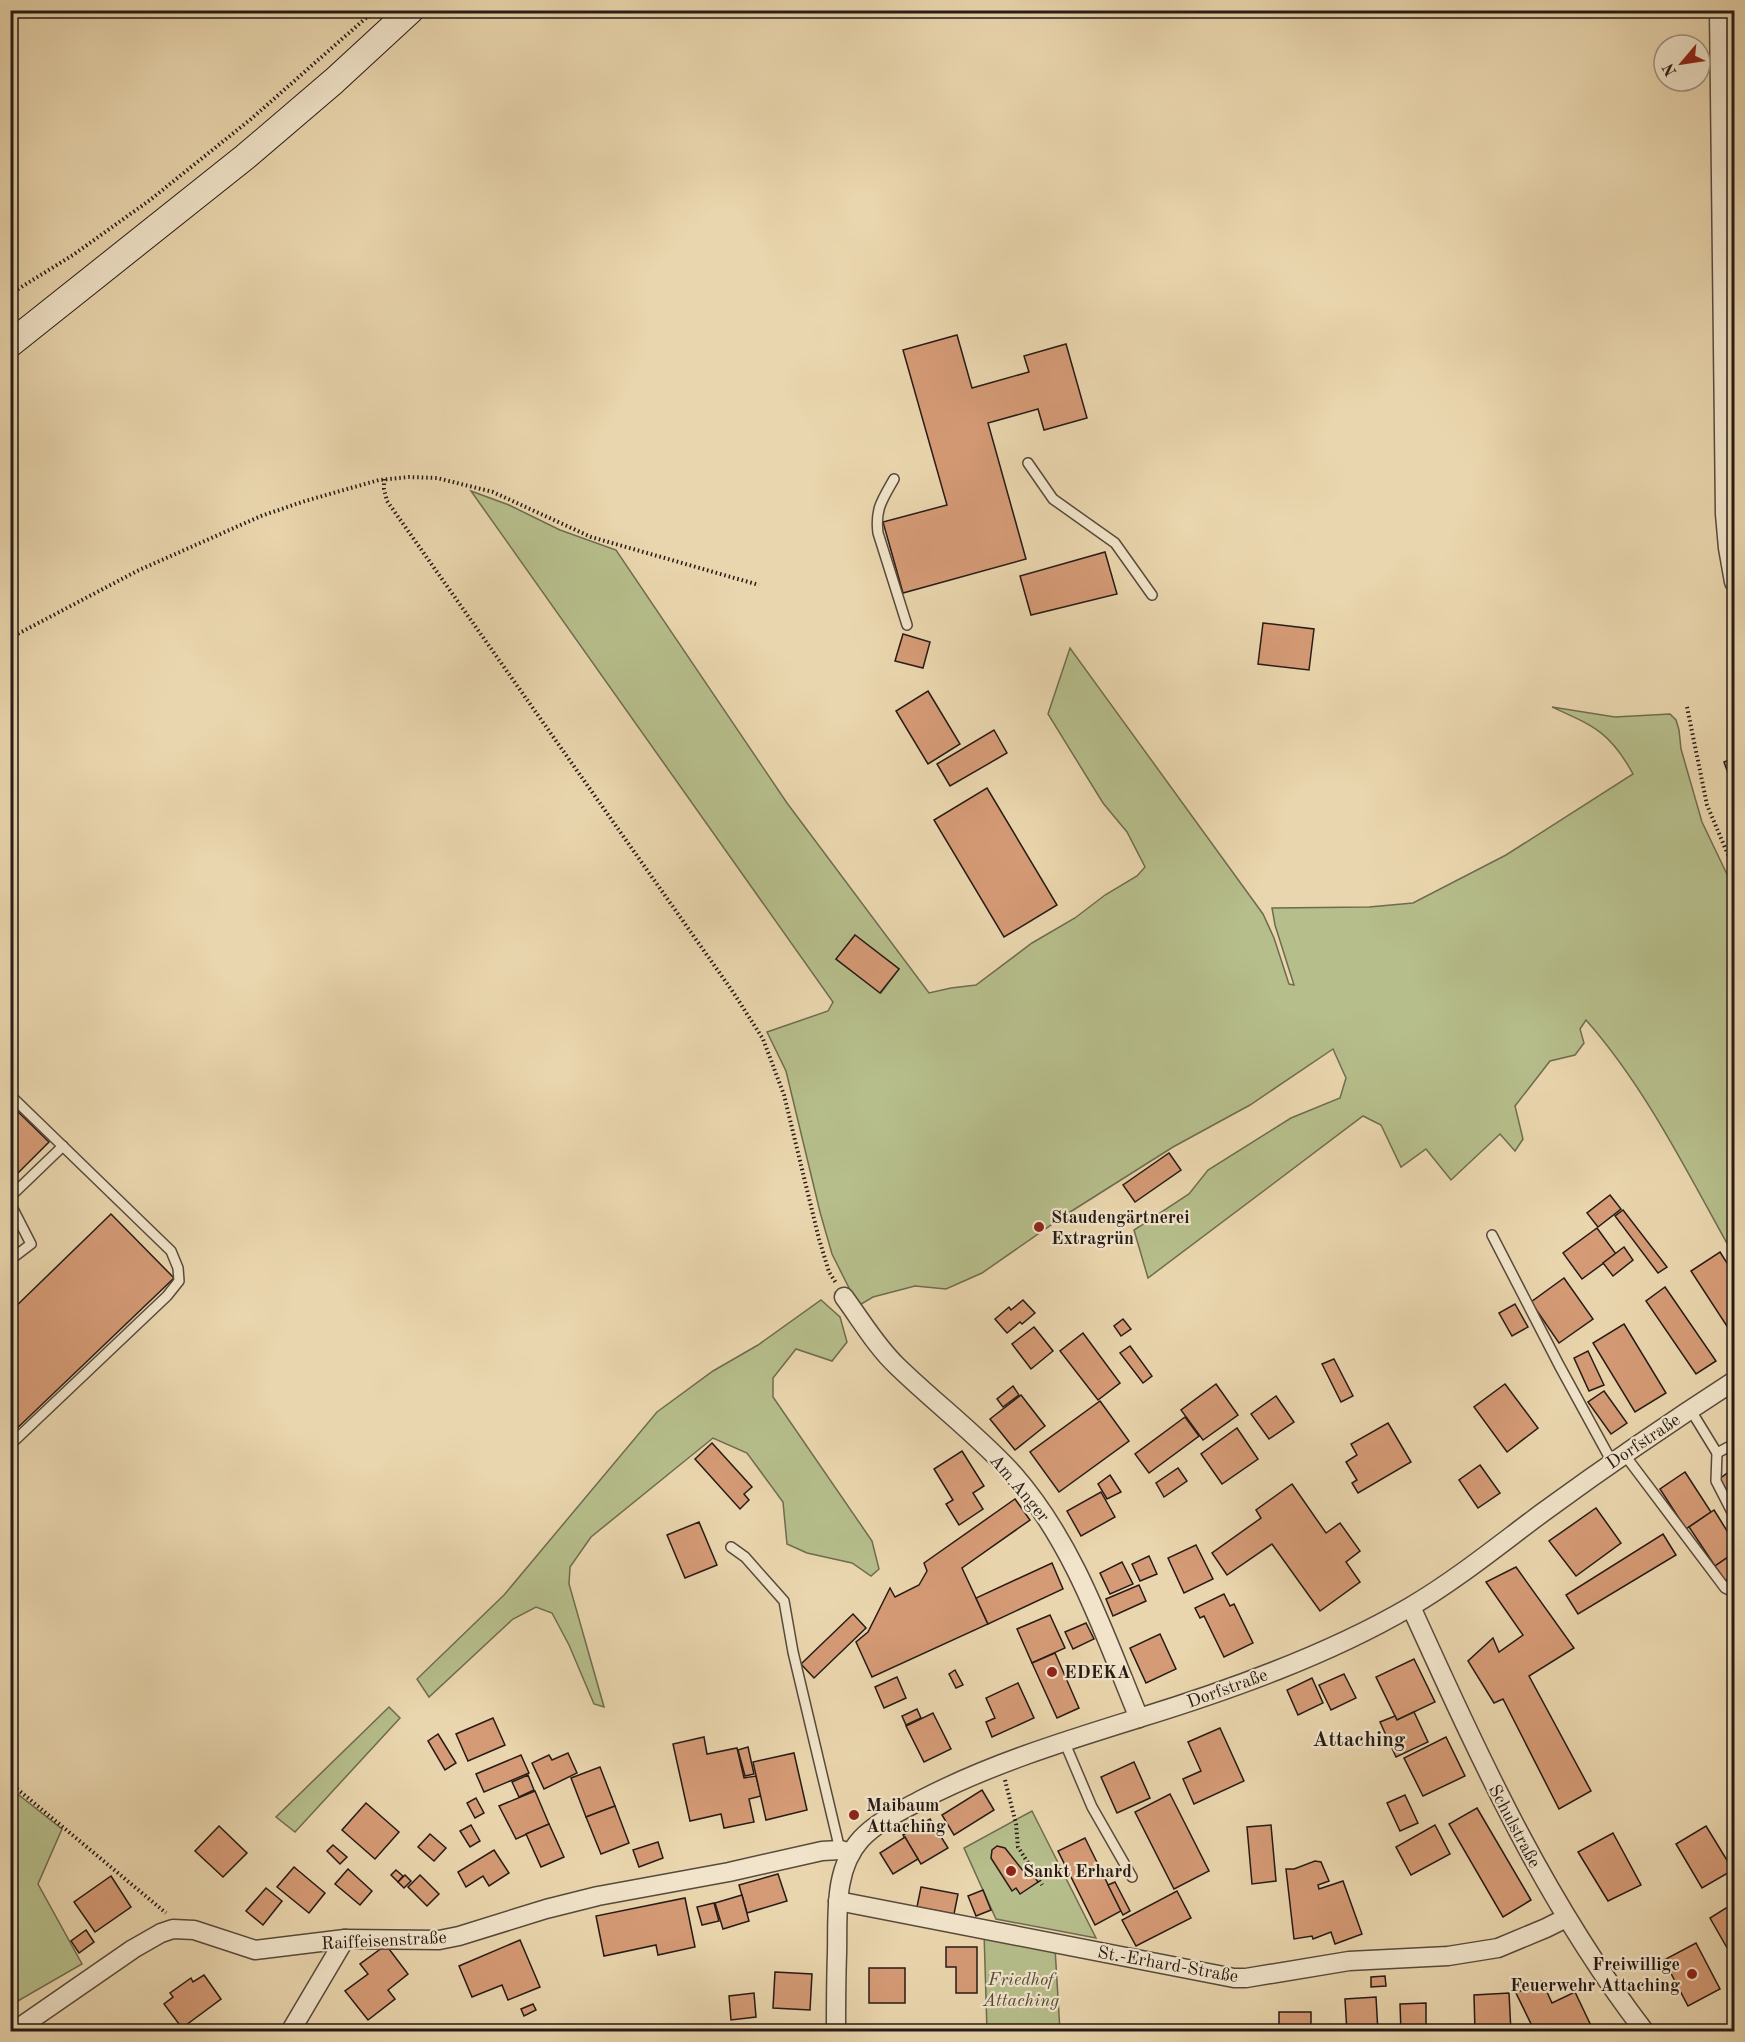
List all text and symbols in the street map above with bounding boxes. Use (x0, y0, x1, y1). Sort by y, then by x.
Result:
north arrow (1652, 33, 1712, 93)
text: N (1660, 59, 1681, 79)
place label: Staudengärtnerei Extragrün (1051, 1209, 1190, 1248)
marker: Staudengärtnerei Extragrün (1032, 1220, 1046, 1234)
street label: Dorfstraße (1604, 1411, 1684, 1473)
street label: Am Anger (986, 1451, 1053, 1526)
place label: EDEKA (1064, 1664, 1131, 1682)
marker: EDEKA (1045, 1665, 1059, 1679)
street label: Dorfstraße (1185, 1666, 1270, 1712)
district label: Attaching (1313, 1730, 1406, 1751)
street label: Schulstraße (1485, 1782, 1544, 1871)
place label: Maibaum Attaching (866, 1797, 946, 1836)
marker: Maibaum Attaching (847, 1808, 861, 1822)
place label: Sankt Erhard (1023, 1863, 1132, 1881)
marker: Sankt Erhard (1004, 1864, 1018, 1878)
street label: Raiffeisenstraße (321, 1929, 447, 1953)
street label: St.-Erhard-Straße (1096, 1944, 1240, 1986)
place label: Freiwillige Feuerwehr Attaching (1510, 1956, 1680, 1995)
marker: Freiwillige Feuerwehr Attaching (1685, 1967, 1699, 1981)
park label: Friedhof Attaching (982, 1971, 1059, 2010)

